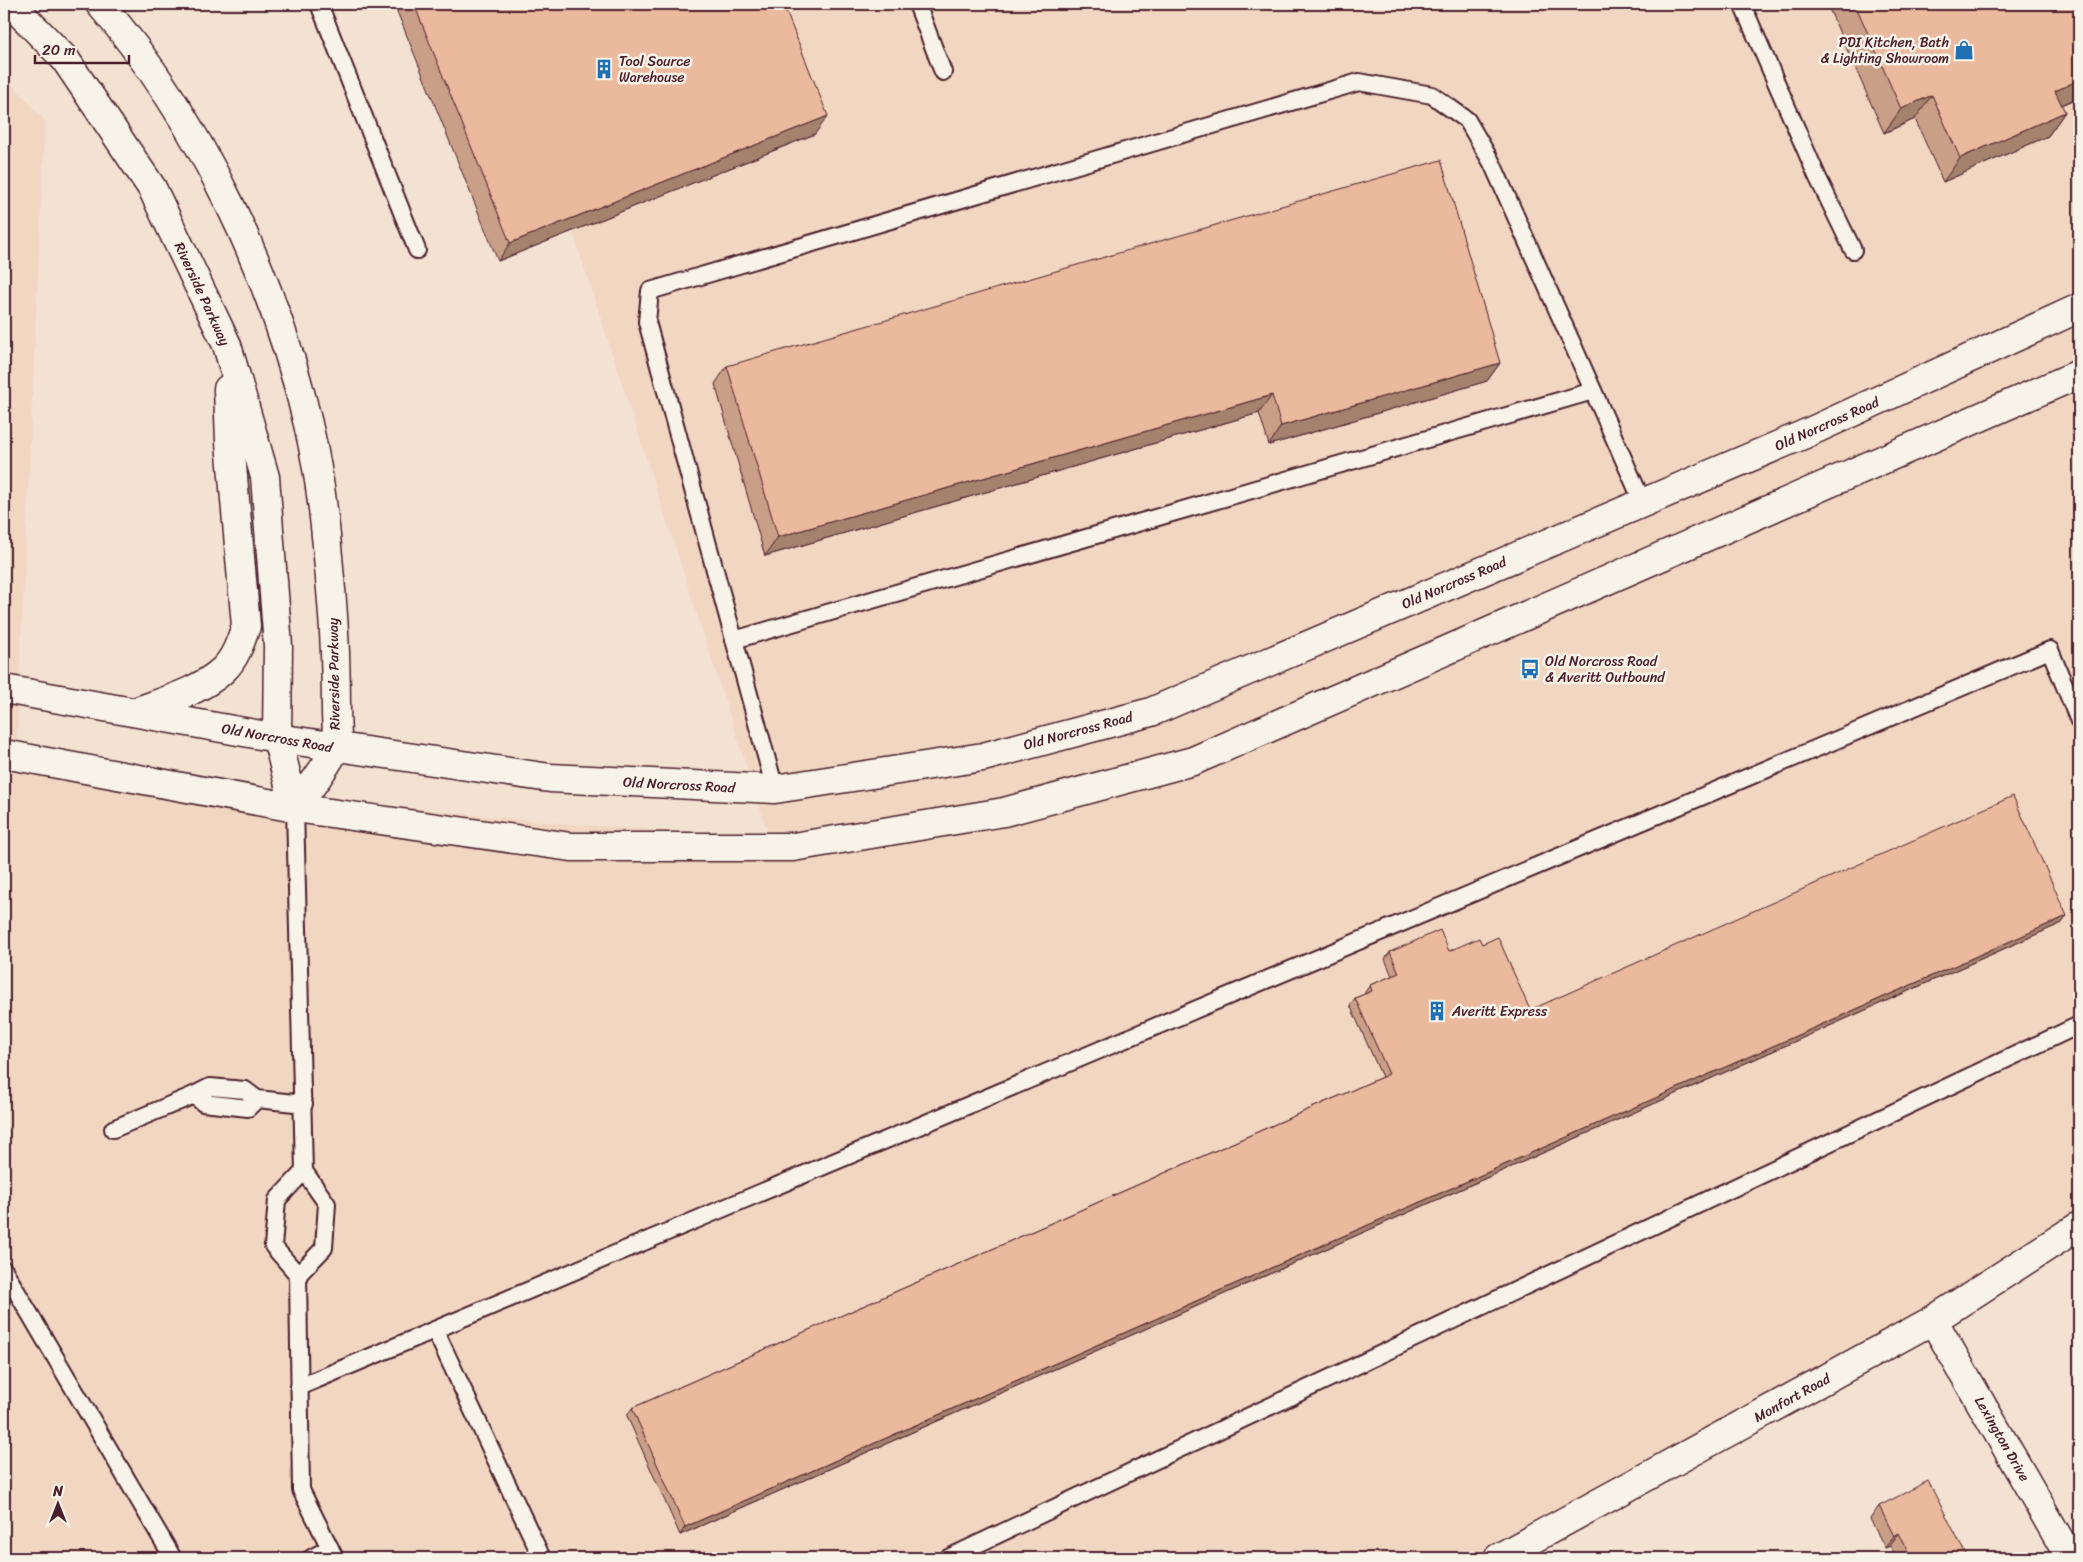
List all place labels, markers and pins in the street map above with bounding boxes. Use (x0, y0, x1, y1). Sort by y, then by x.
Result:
place label: PDI Kitchen, Bath & Lighting Showroom (1821, 30, 1949, 71)
shop icon: PDI Kitchen, Bath & Lighting Showroom (1953, 39, 1975, 61)
place label: Tool Source Warehouse (619, 49, 691, 90)
building icon: Tool Source Warehouse (593, 58, 615, 80)
place label: Old Norcross Road & Averitt Outbound (1545, 649, 1666, 690)
bus stop icon: Old Norcross Road & Averitt Outbound (1519, 658, 1541, 680)
place label: Averitt Express (1451, 999, 1548, 1024)
building icon: Averitt Express (1426, 1000, 1448, 1022)

